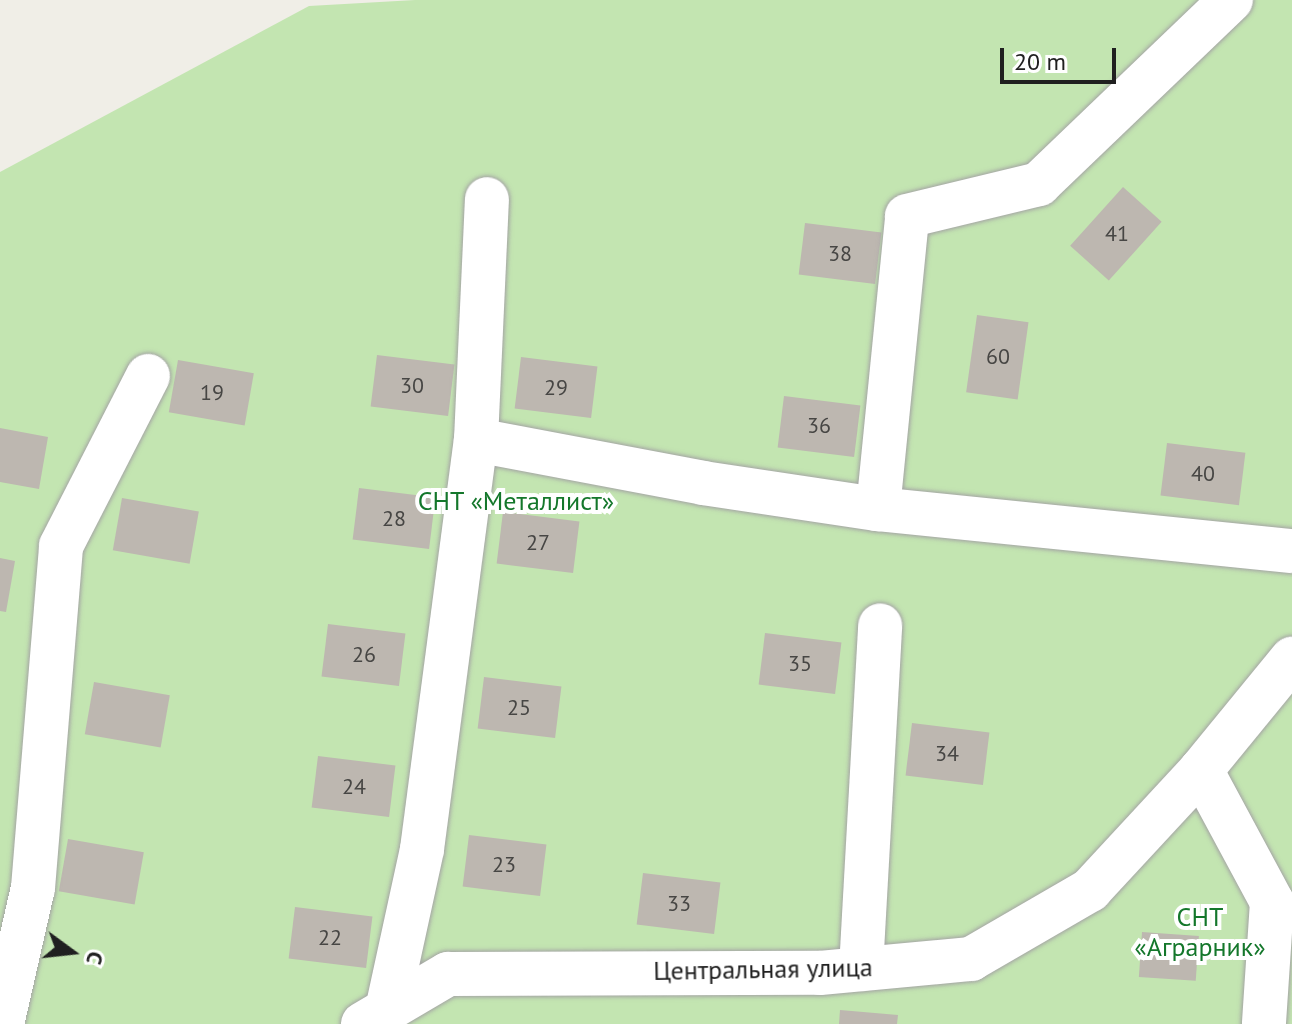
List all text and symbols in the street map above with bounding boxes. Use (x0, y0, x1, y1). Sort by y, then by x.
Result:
scale bar (1004, 32, 1120, 82)
text: 20 m (1014, 46, 1066, 77)
house number: 41 (1105, 221, 1129, 247)
house number: 38 (828, 241, 852, 267)
house number: 60 (986, 344, 1010, 370)
house number: 30 (400, 373, 424, 399)
house number: 29 (544, 375, 568, 401)
house number: 19 (200, 380, 224, 406)
house number: 36 (807, 413, 831, 439)
house number: 40 (1191, 461, 1215, 487)
park label: СНТ «Металлист» (417, 485, 615, 517)
house number: 28 (382, 506, 406, 532)
house number: 27 (526, 530, 550, 556)
house number: 26 (352, 642, 376, 668)
house number: 35 (788, 651, 812, 677)
house number: 25 (507, 695, 531, 721)
house number: 34 (935, 741, 959, 767)
house number: 24 (342, 774, 366, 800)
house number: 23 (492, 852, 516, 878)
house number: 33 (667, 891, 691, 917)
park label: СНТ «Аграрник» (1134, 901, 1266, 962)
north arrow (32, 912, 112, 992)
house number: 22 (318, 925, 342, 951)
text: С (80, 949, 110, 968)
street label: Центральная улица (653, 951, 873, 987)

